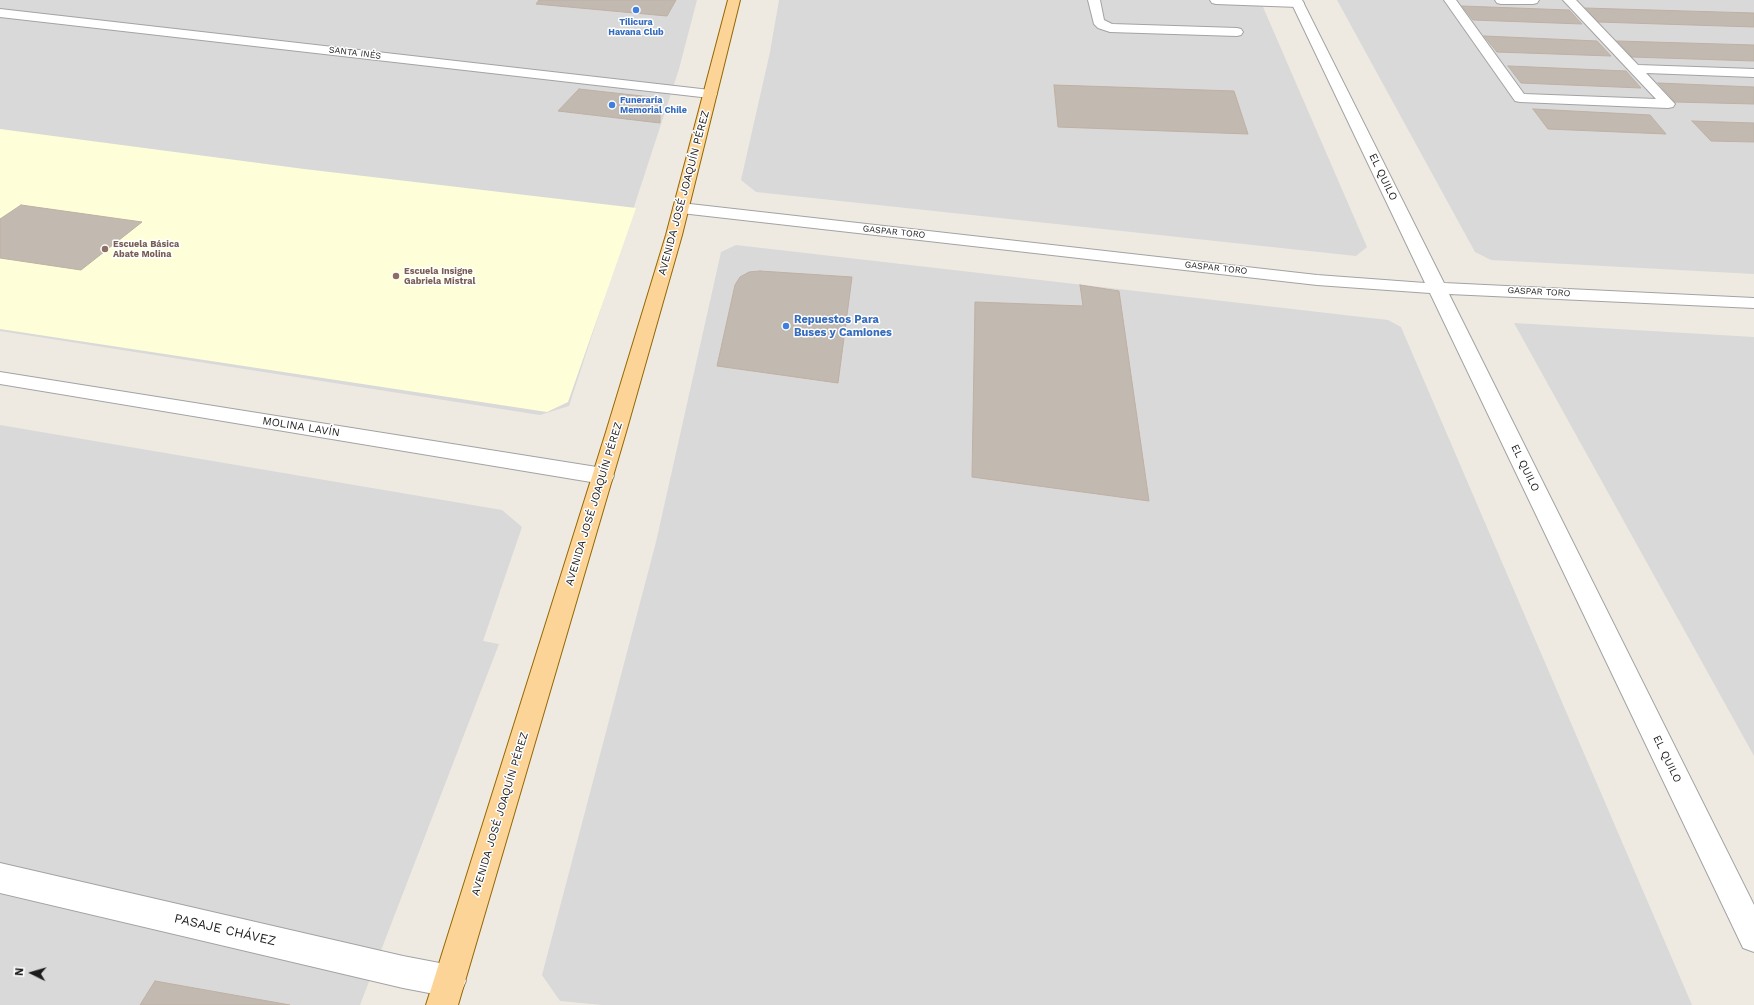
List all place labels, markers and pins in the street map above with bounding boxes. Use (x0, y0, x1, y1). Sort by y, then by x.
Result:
marker: Tilicura Havana Club (631, 5, 641, 15)
place label: Tilicura Havana Club (608, 17, 664, 38)
place label: Funeraría Memorial Chile (620, 95, 687, 116)
marker: Funeraría Memorial Chile (607, 100, 617, 110)
place label: Escuela Básica Abate Molina (113, 239, 179, 260)
marker: Escuela Básica Abate Molina (100, 244, 110, 254)
place label: Escuela Insigne Gabriela Mistral (404, 266, 475, 287)
marker: Escuela Insigne Gabriela Mistral (391, 271, 401, 281)
place label: Repuestos Para Buses y Camiones (794, 313, 892, 339)
marker: Repuestos Para Buses y Camiones (781, 321, 791, 331)

